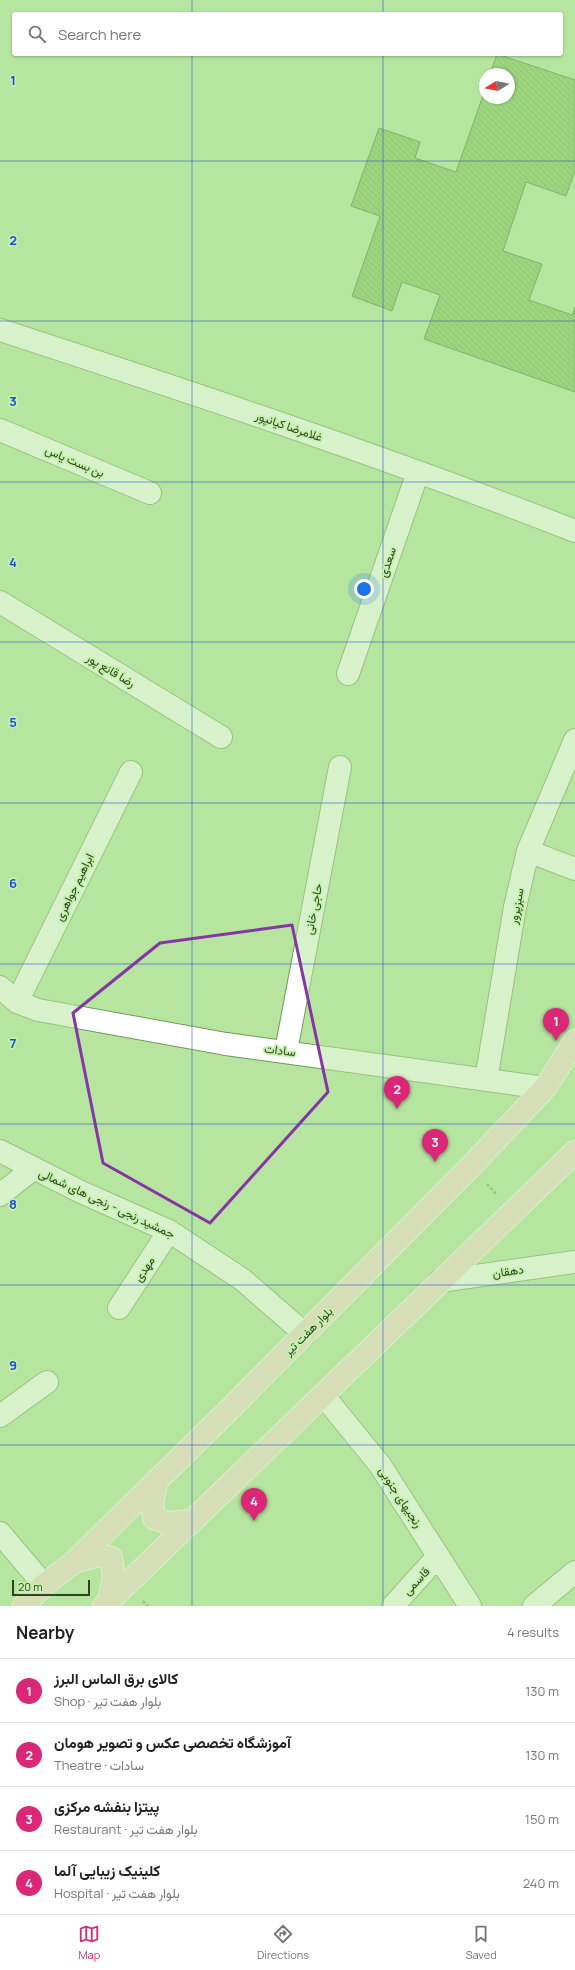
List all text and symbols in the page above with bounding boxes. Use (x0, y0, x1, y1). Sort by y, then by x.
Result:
search box (12, 12, 563, 56)
icon: search (26, 23, 48, 45)
text: Search here (58, 24, 141, 45)
north arrow (479, 68, 515, 104)
text: 1 (10, 71, 16, 89)
text: 2 (9, 231, 17, 249)
text: 3 (9, 392, 17, 410)
street label: غلامرضا کیانپور (252, 406, 325, 445)
street label: بن بست یاس (43, 441, 107, 481)
street label: سعدی (374, 544, 400, 580)
text: 4 (9, 553, 17, 571)
your location (354, 579, 374, 599)
street label: رضا قانع پور (82, 648, 139, 692)
text: 5 (9, 713, 17, 731)
street label: ابراهیم جواهری (50, 850, 98, 924)
text: 6 (9, 874, 17, 892)
street label: حاجی خانی (300, 882, 326, 936)
street label: سبزپرور (504, 887, 528, 926)
pin: 1 (543, 1008, 569, 1041)
text: 7 (10, 1034, 17, 1052)
street label: سادات (263, 1040, 297, 1060)
pin: 2 (384, 1076, 410, 1109)
pin: 3 (422, 1129, 448, 1162)
street label: جمشید رنجی - رنجی های شمالی (36, 1164, 178, 1242)
text: 8 (9, 1195, 17, 1213)
street label: مهدی (129, 1253, 159, 1285)
street label: دهقان (491, 1260, 525, 1282)
street label: بلوار هفت تیر (279, 1303, 336, 1360)
text: 9 (9, 1356, 17, 1374)
street label: رنجیهای جنوبی (375, 1463, 427, 1531)
pin: 4 (241, 1488, 267, 1521)
street label: قاسمی (399, 1563, 433, 1599)
scale bar (12, 1578, 90, 1597)
text: 20 m (18, 1579, 43, 1594)
text: Nearby (16, 1621, 74, 1644)
text: 4 results (507, 1623, 559, 1641)
text: کالای برق الماس البرز (54, 1668, 178, 1689)
text: 1 (26, 1682, 32, 1700)
text: 130 m (525, 1682, 559, 1700)
text: Shop · بلوار هفت تیر (54, 1692, 161, 1710)
text: آموزشگاه تخصصی عکس و تصویر هومان (54, 1732, 291, 1753)
text: 2 (25, 1746, 33, 1764)
text: 130 m (525, 1746, 559, 1764)
text: Theatre · سادات (54, 1756, 144, 1774)
text: پیتزا بنفشه مرکزی (54, 1796, 159, 1817)
text: 3 (25, 1810, 33, 1828)
text: 150 m (525, 1810, 559, 1828)
text: Restaurant · بلوار هفت تیر (54, 1820, 198, 1838)
text: کلینیک زیبایی آلما (54, 1860, 160, 1881)
text: 4 (25, 1874, 33, 1892)
text: 240 m (523, 1874, 559, 1892)
text: Hospital · بلوار هفت تیر (54, 1884, 180, 1902)
tab: Map (78, 1923, 100, 1962)
tab: Directions (257, 1923, 309, 1962)
tab: Saved (466, 1923, 497, 1962)

